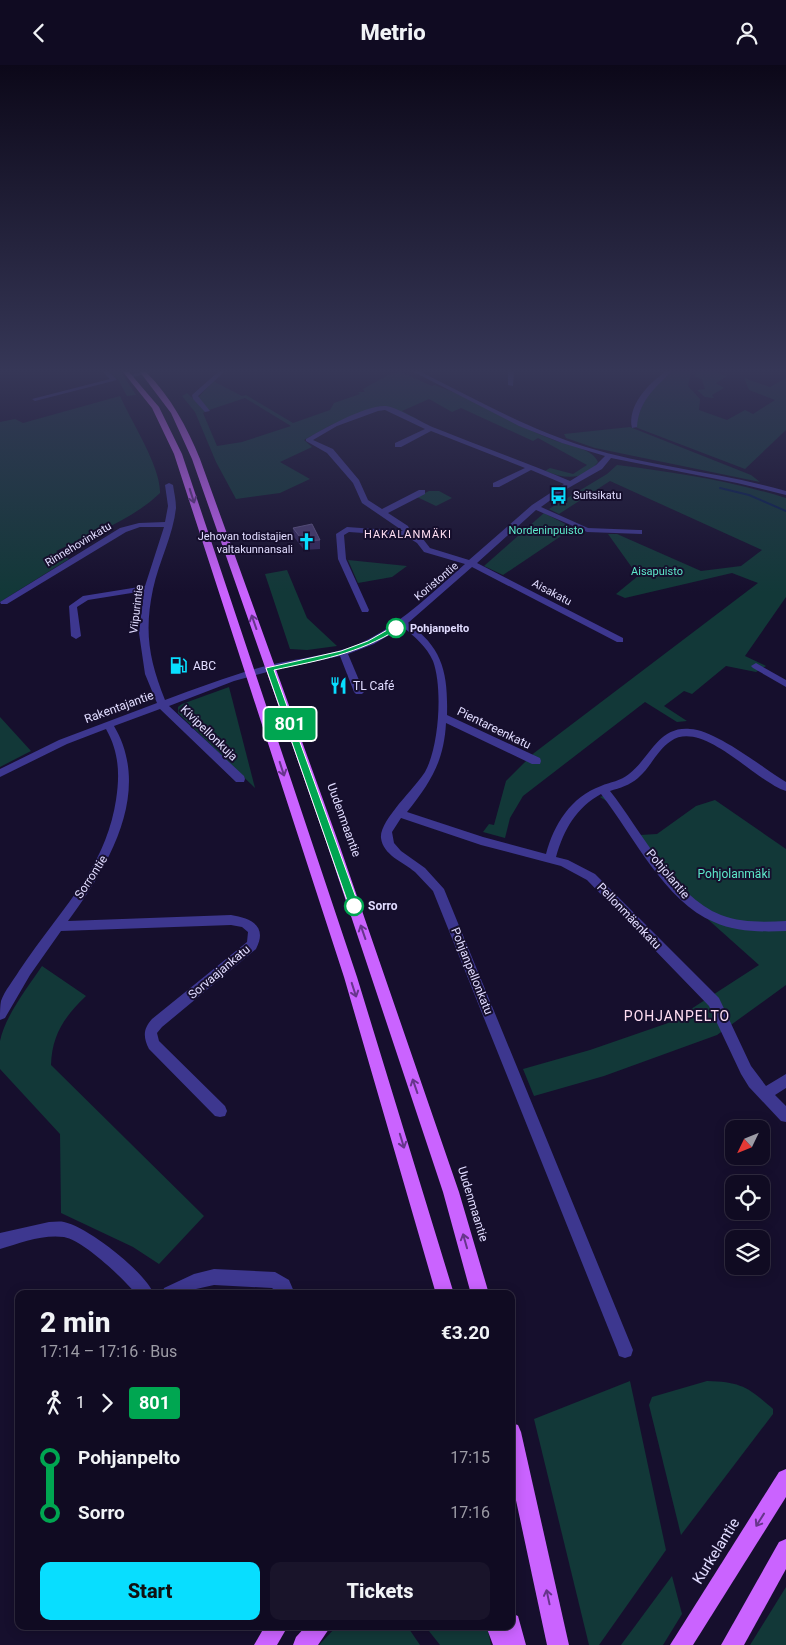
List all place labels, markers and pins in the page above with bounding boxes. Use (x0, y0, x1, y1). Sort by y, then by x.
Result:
bus stop icon: Suitsikatu (549, 485, 569, 505)
place label: Suitsikatu (573, 489, 621, 502)
place label: Jehovan todistajien valtakunnansali (198, 530, 293, 556)
church icon: Jehovan todistajien valtakunnansali (297, 532, 317, 552)
marker: Pohjanpelto (386, 618, 406, 638)
place label: Pohjanpelto (410, 622, 469, 635)
fuel station icon: ABC (169, 656, 189, 676)
place label: ABC (193, 659, 216, 673)
restaurant icon: TL Café (329, 676, 349, 696)
place label: TL Café (353, 679, 394, 693)
marker: Sorro (344, 896, 364, 916)
place label: Sorro (368, 899, 398, 913)

